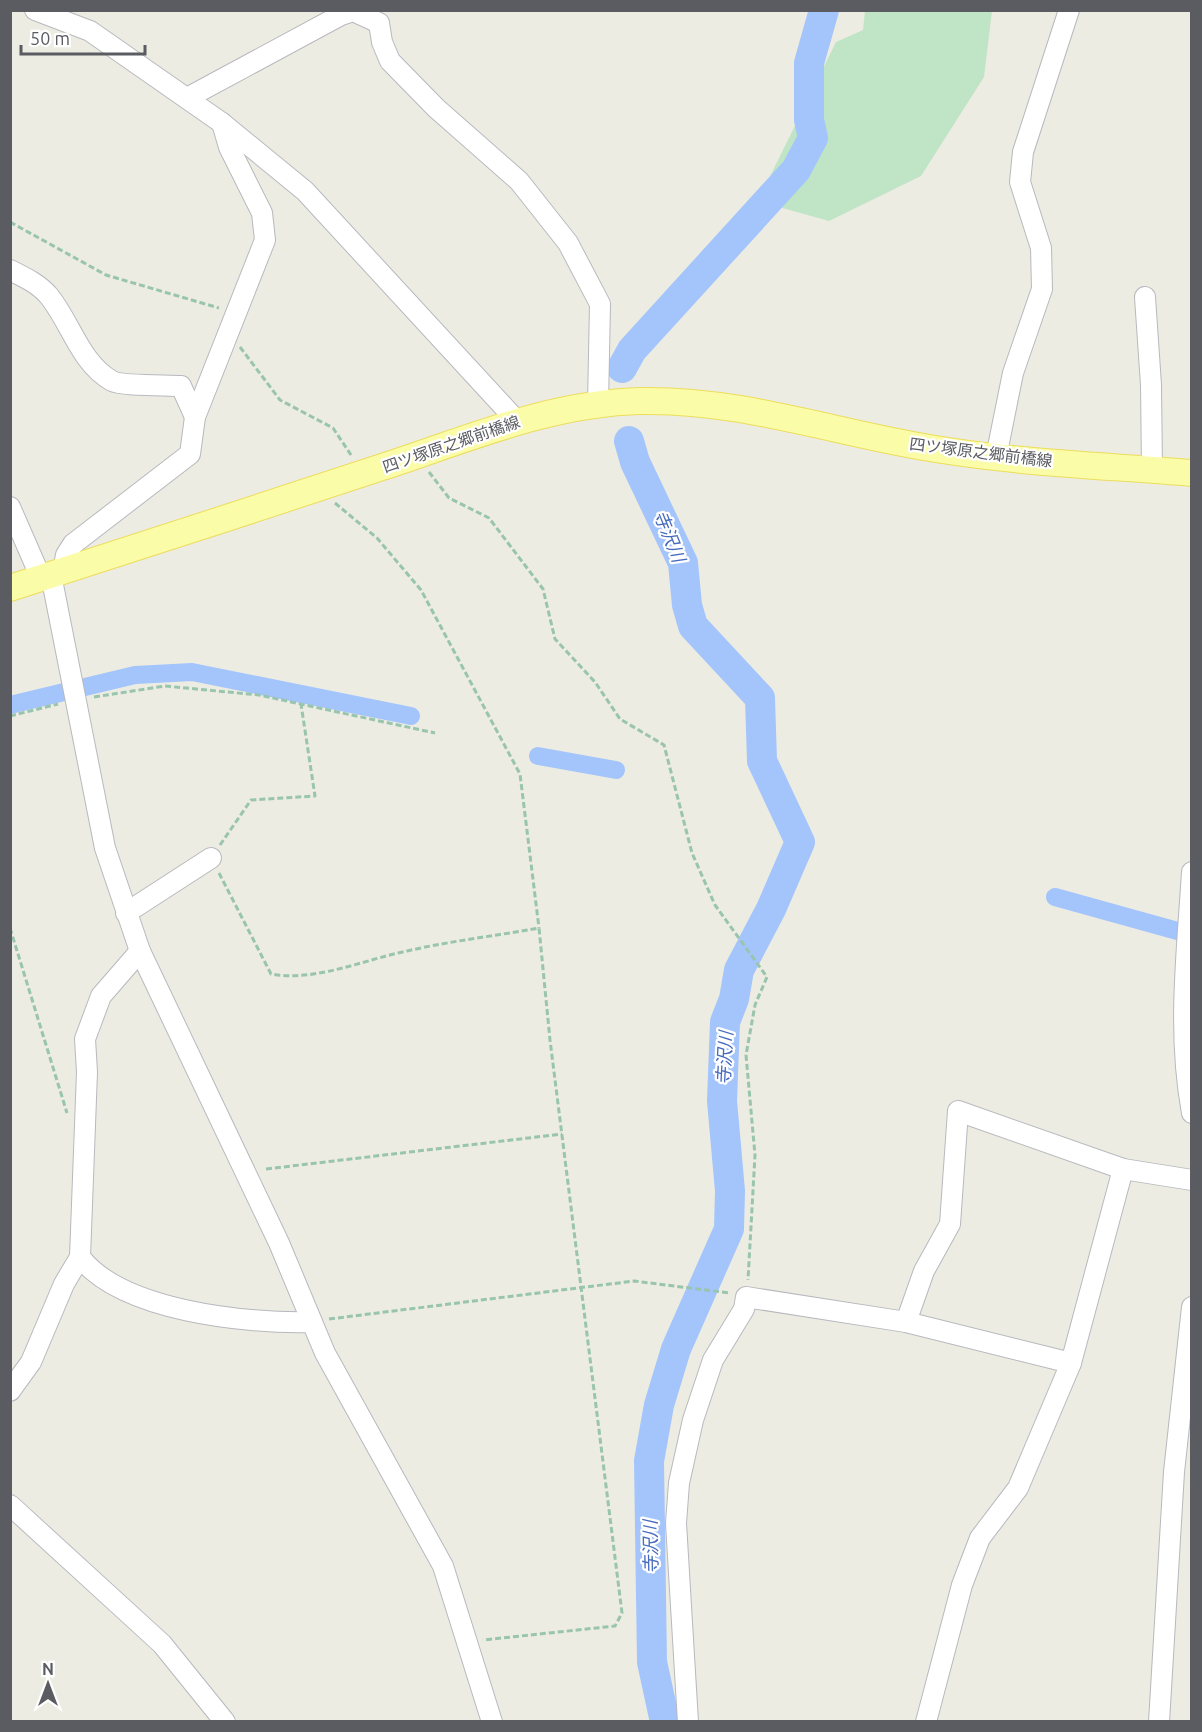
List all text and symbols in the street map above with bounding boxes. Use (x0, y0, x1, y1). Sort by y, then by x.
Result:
scale bar (21, 18, 146, 56)
text: 50 m (30, 28, 70, 48)
street label: 四ツ塚原之郷前橋線 (380, 412, 522, 476)
street label: 四ツ塚原之郷前橋線 (908, 434, 1054, 470)
water label: 寺沢川 (651, 507, 690, 567)
water label: 寺沢川 (713, 1029, 736, 1085)
water label: 寺沢川 (639, 1518, 660, 1574)
north arrow (18, 1654, 78, 1714)
text: N (42, 1660, 54, 1678)

